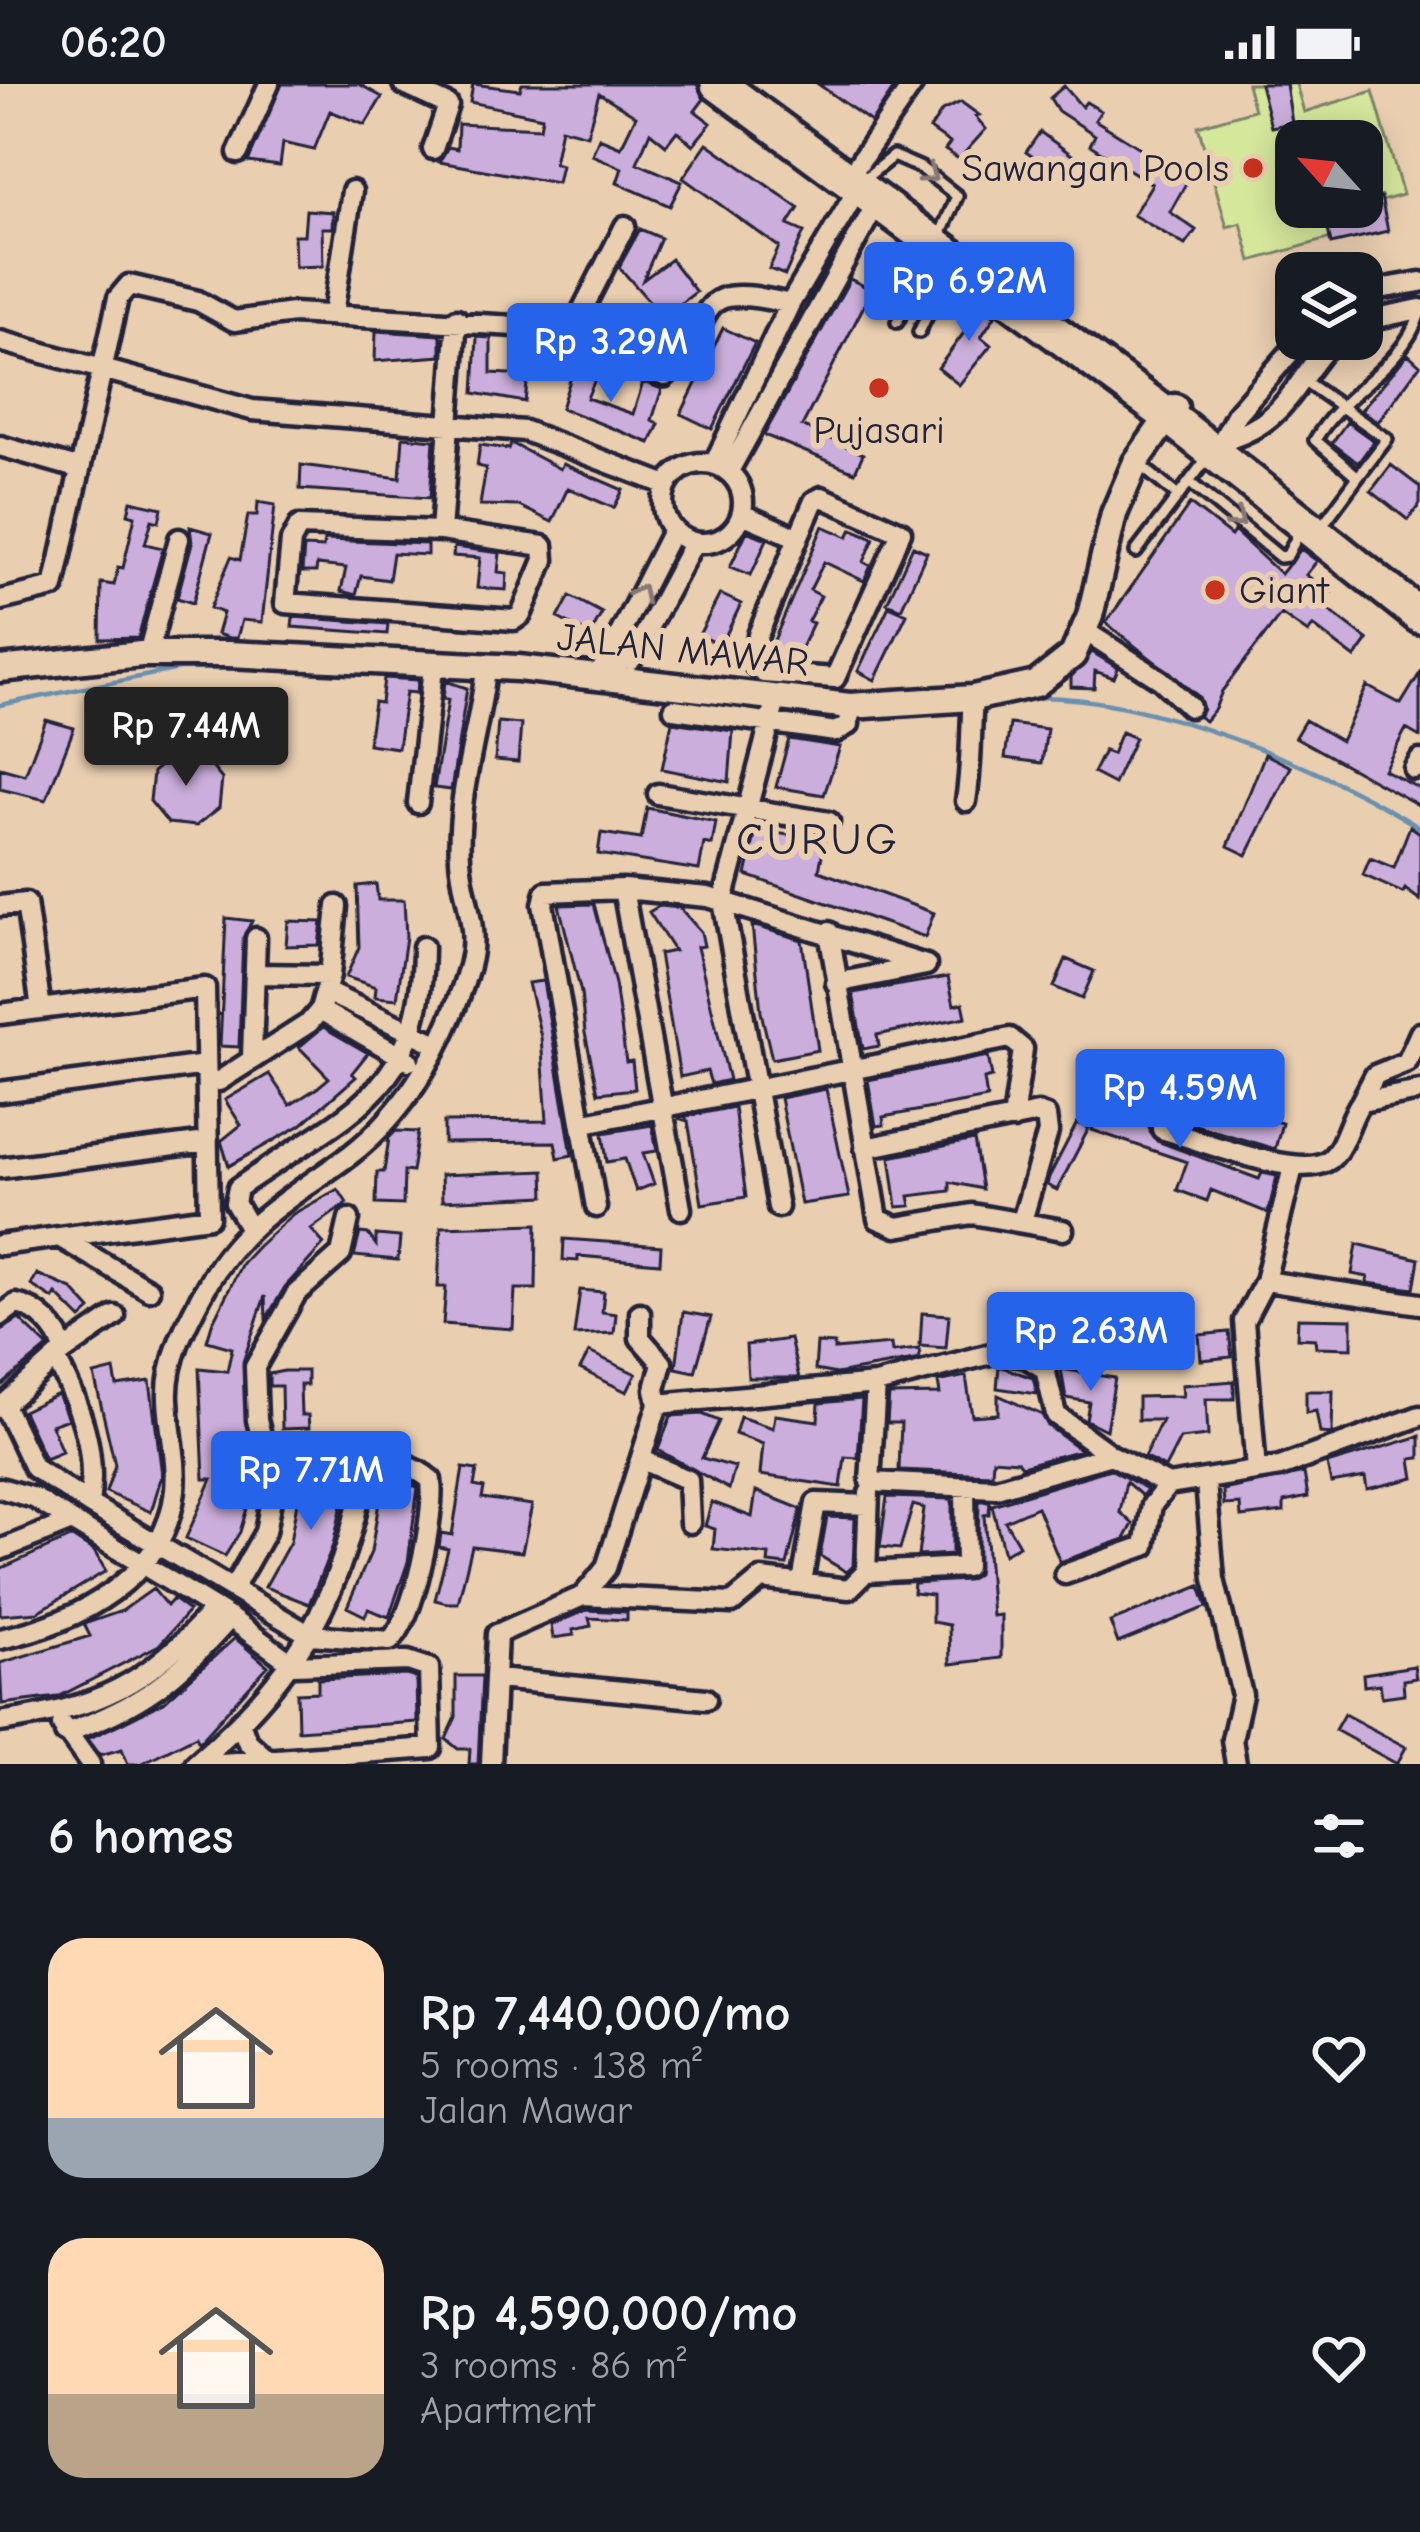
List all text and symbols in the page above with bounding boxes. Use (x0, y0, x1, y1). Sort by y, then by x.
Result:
text: 06:20 (60, 16, 167, 68)
north arrow (1275, 120, 1383, 228)
map controls (1275, 120, 1383, 360)
place label: Sawangan Pools (961, 146, 1229, 191)
marker: Sawangan Pools (1240, 155, 1266, 181)
one-way arrow (916, 161, 938, 183)
pin: Rp 6.92M (845, 242, 1093, 344)
button: layers (1275, 252, 1383, 360)
text: Rp 6.92M (891, 258, 1047, 303)
pin: Rp 3.29M (487, 303, 735, 405)
text: Rp 3.29M (534, 319, 688, 364)
marker: Pujasari (866, 375, 892, 401)
place label: Pujasari (813, 408, 945, 453)
one-way arrow (1223, 506, 1245, 527)
place label: Giant (1239, 568, 1330, 613)
marker: Giant (1202, 577, 1228, 603)
one-way arrow (626, 584, 649, 606)
street label: JALAN MAWAR (555, 614, 811, 686)
pin: Rp 7.44M (62, 687, 310, 789)
text: Rp 7.44M (111, 703, 261, 748)
district label: CURUG (736, 813, 900, 865)
pin: Rp 4.59M (1056, 1049, 1304, 1151)
text: Rp 4.59M (1103, 1065, 1257, 1110)
pin: Rp 2.63M (967, 1292, 1215, 1394)
text: Rp 2.63M (1014, 1308, 1168, 1353)
pin: Rp 7.71M (187, 1431, 435, 1533)
text: Rp 7.71M (238, 1447, 384, 1492)
icon: filters (1306, 1803, 1372, 1869)
text: 6 homes (48, 1807, 233, 1866)
text: Rp 7,440,000/mo (420, 1984, 791, 2043)
icon: home (144, 1986, 288, 2130)
icon: heart (1306, 2025, 1372, 2091)
text: 5 rooms · 138 m² (420, 2043, 702, 2088)
text: Jalan Mawar (420, 2088, 632, 2133)
text: Rp 4,590,000/mo (420, 2284, 798, 2343)
icon: home (144, 2286, 288, 2430)
icon: heart (1306, 2325, 1372, 2391)
text: 3 rooms · 86 m² (420, 2343, 686, 2388)
text: Apartment (420, 2388, 595, 2433)

